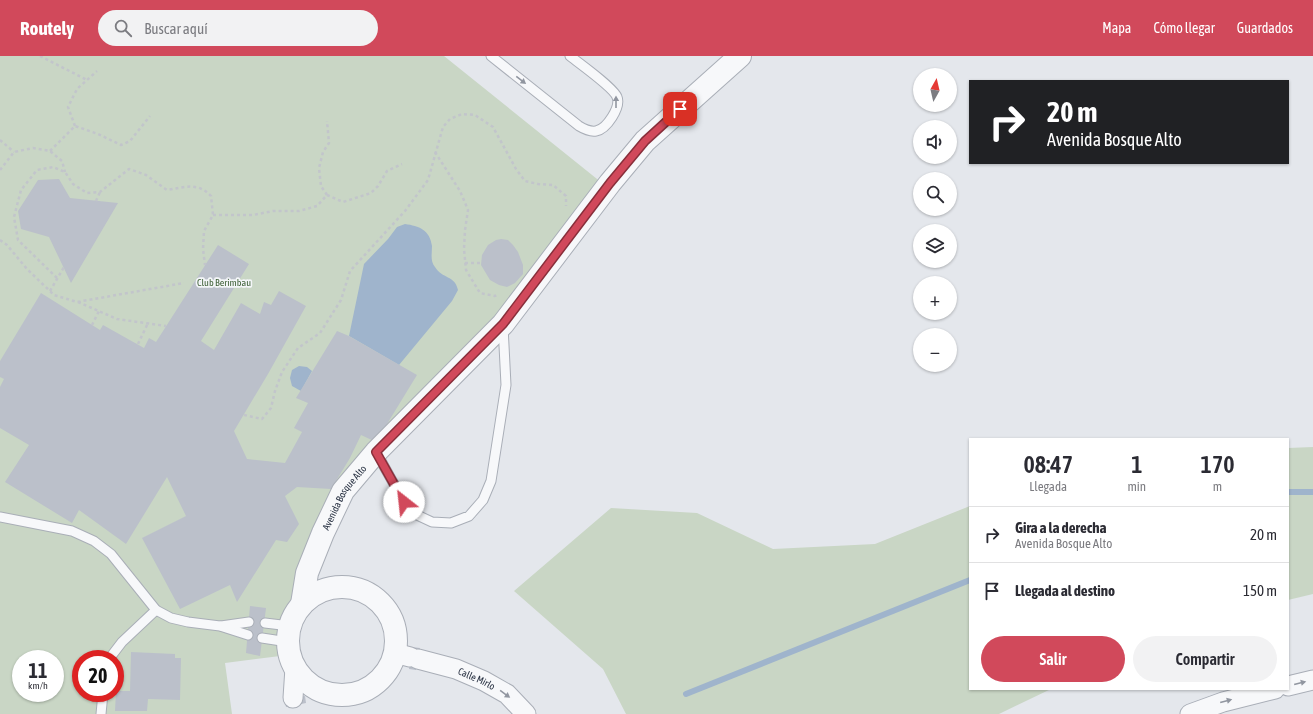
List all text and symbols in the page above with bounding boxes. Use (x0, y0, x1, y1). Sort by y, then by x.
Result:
search box (98, 10, 378, 46)
text: Routely (20, 17, 74, 39)
icon: search (112, 17, 134, 39)
text: Buscar aquí (144, 20, 208, 37)
text: Mapa (1102, 20, 1131, 36)
text: Cómo llegar (1153, 20, 1215, 36)
text: Guardados (1237, 20, 1293, 36)
north arrow (913, 68, 957, 112)
map controls (913, 68, 957, 372)
one-way arrow (516, 76, 527, 84)
pin (663, 92, 697, 126)
one-way arrow (613, 96, 619, 109)
icon: right (981, 96, 1033, 148)
text: 20 m (1047, 96, 1097, 128)
icon: arrive (669, 98, 691, 120)
button: sound (913, 120, 957, 164)
text: Avenida Bosque Alto (1047, 129, 1182, 150)
button: search (913, 172, 957, 216)
button: layers (913, 224, 957, 268)
button: + (913, 276, 957, 320)
park label: Club Berimbau (197, 277, 251, 288)
button: − (913, 328, 957, 372)
text: 08:47 (1024, 451, 1073, 478)
text: 1 (1131, 451, 1142, 478)
text: 170 (1201, 451, 1234, 478)
street label: Avenida Bosque Alto (320, 463, 369, 532)
text: Llegada (1029, 479, 1067, 494)
text: min (1127, 479, 1146, 494)
text: m (1213, 479, 1222, 494)
position arrow (383, 481, 425, 523)
text: Gira a la derecha (1015, 519, 1106, 536)
icon: right (981, 524, 1003, 546)
text: 20 m (1250, 526, 1277, 543)
text: Avenida Bosque Alto (1015, 536, 1112, 551)
icon: arrive (981, 580, 1003, 602)
text: Llegada al destino (1015, 582, 1115, 599)
text: 150 m (1243, 582, 1277, 599)
button: Salir (981, 636, 1125, 682)
button: Compartir (1133, 636, 1277, 682)
speed limit sign: 20 (72, 650, 124, 702)
text: 11 (29, 659, 47, 682)
street label: Calle Mirlo (456, 666, 497, 692)
one-way arrow (1294, 679, 1307, 685)
text: km/h (28, 680, 48, 691)
one-way arrow (500, 690, 511, 698)
one-way arrow (1220, 698, 1233, 704)

